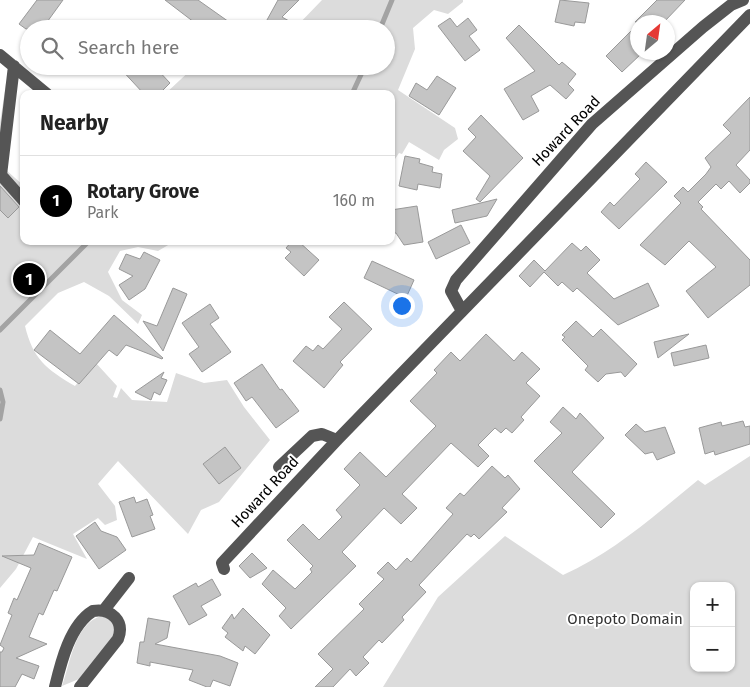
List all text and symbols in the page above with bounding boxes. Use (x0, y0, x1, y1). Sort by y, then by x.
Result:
north arrow (630, 15, 675, 60)
search box (20, 20, 395, 75)
icon: search (38, 34, 66, 62)
text: Search here (78, 36, 179, 59)
street label: Howard Road (528, 92, 604, 170)
text: Nearby (40, 110, 108, 136)
text: Rotary Grove (87, 180, 199, 203)
text: 1 (52, 191, 60, 210)
text: 160 m (333, 191, 375, 210)
text: Park (87, 203, 119, 222)
pin: 1 (13, 260, 45, 298)
your location (389, 293, 415, 319)
street label: Howard Road (228, 453, 302, 531)
map controls (690, 582, 735, 672)
button: + (690, 582, 735, 627)
park label: Onepoto Domain (567, 610, 683, 628)
button: − (690, 627, 735, 672)

